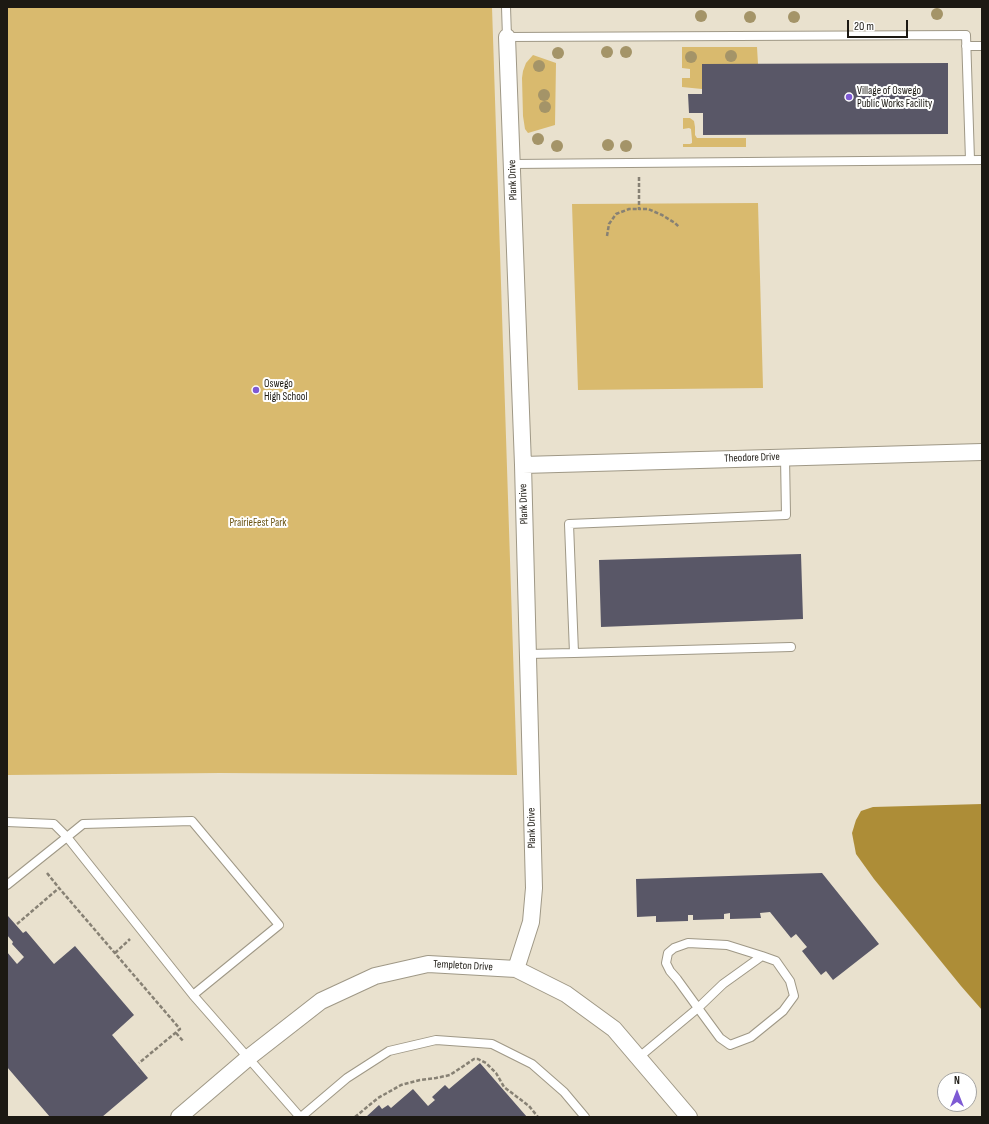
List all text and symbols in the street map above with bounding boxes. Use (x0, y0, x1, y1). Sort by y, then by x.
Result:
scale bar (849, 12, 910, 38)
text: 20 m (854, 19, 874, 34)
place label: Village of Oswego Public Works Facility (857, 84, 932, 110)
marker: Village of Oswego Public Works Facility (844, 92, 854, 102)
street label: Plank Drive (506, 159, 520, 201)
place label: Oswego High School (264, 377, 307, 403)
marker: Oswego High School (251, 385, 261, 395)
street label: Theodore Drive (724, 450, 780, 466)
street label: Plank Drive (517, 483, 531, 525)
park label: PrairieFest Park (229, 516, 287, 530)
street label: Plank Drive (525, 807, 539, 849)
street label: Templeton Drive (433, 958, 493, 974)
north arrow (937, 1072, 977, 1112)
text: N (954, 1074, 960, 1087)

